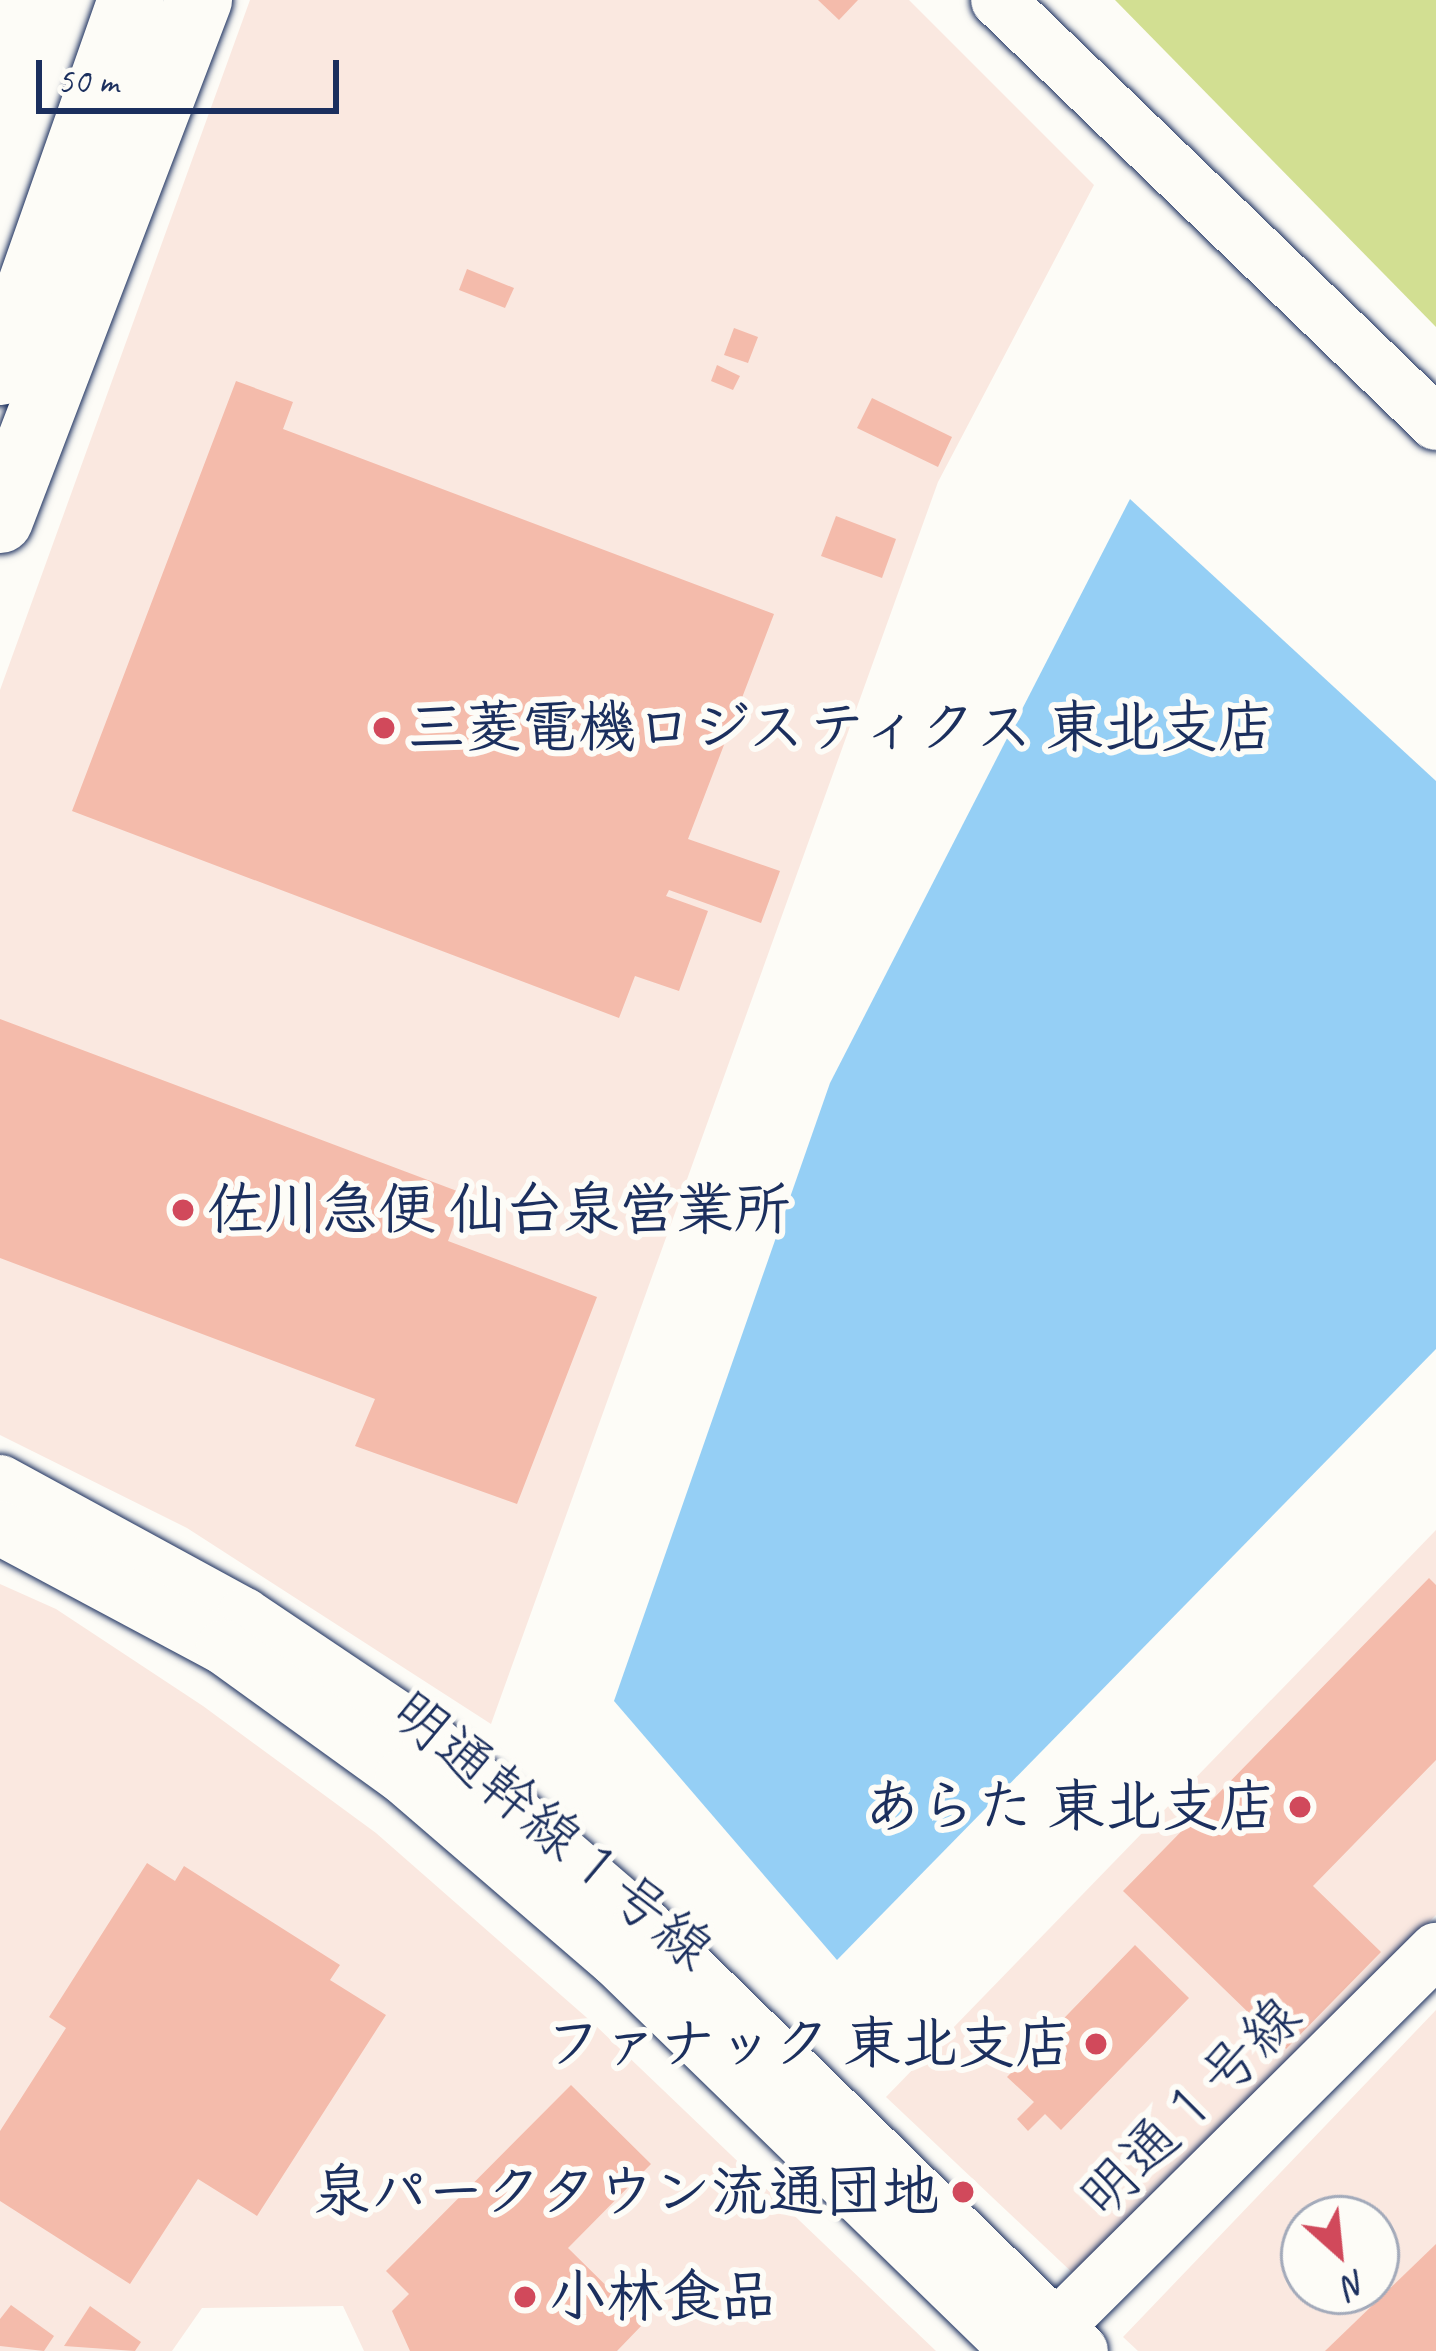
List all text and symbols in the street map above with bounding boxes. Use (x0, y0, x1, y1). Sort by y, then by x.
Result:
scale bar (42, 36, 345, 110)
text: 50 m (57, 58, 118, 104)
place label: 三菱電機ロジスティクス 東北支店 (408, 694, 1277, 762)
marker: 三菱電機ロジスティクス 東北支店 (371, 715, 397, 741)
place label: 佐川急便 仙台泉営業所 (207, 1176, 791, 1244)
marker: 佐川急便 仙台泉営業所 (170, 1197, 196, 1223)
street label: 明通幹線１号線 (377, 1676, 727, 1984)
place label: あらた 東北支店 (863, 1773, 1276, 1841)
marker: あらた 東北支店 (1287, 1794, 1313, 1820)
street label: 明通１号線 (1065, 1982, 1315, 2232)
place label: ファナック 東北支店 (545, 2010, 1072, 2078)
marker: ファナック 東北支店 (1083, 2031, 1109, 2057)
place label: 泉パークタウン流通団地 (312, 2158, 939, 2226)
marker: 泉パークタウン流通団地 (950, 2179, 976, 2205)
north arrow (1280, 2195, 1400, 2315)
text: N (1336, 2261, 1374, 2308)
place label: 小林食品 (549, 2263, 777, 2331)
marker: 小林食品 (512, 2284, 538, 2310)

